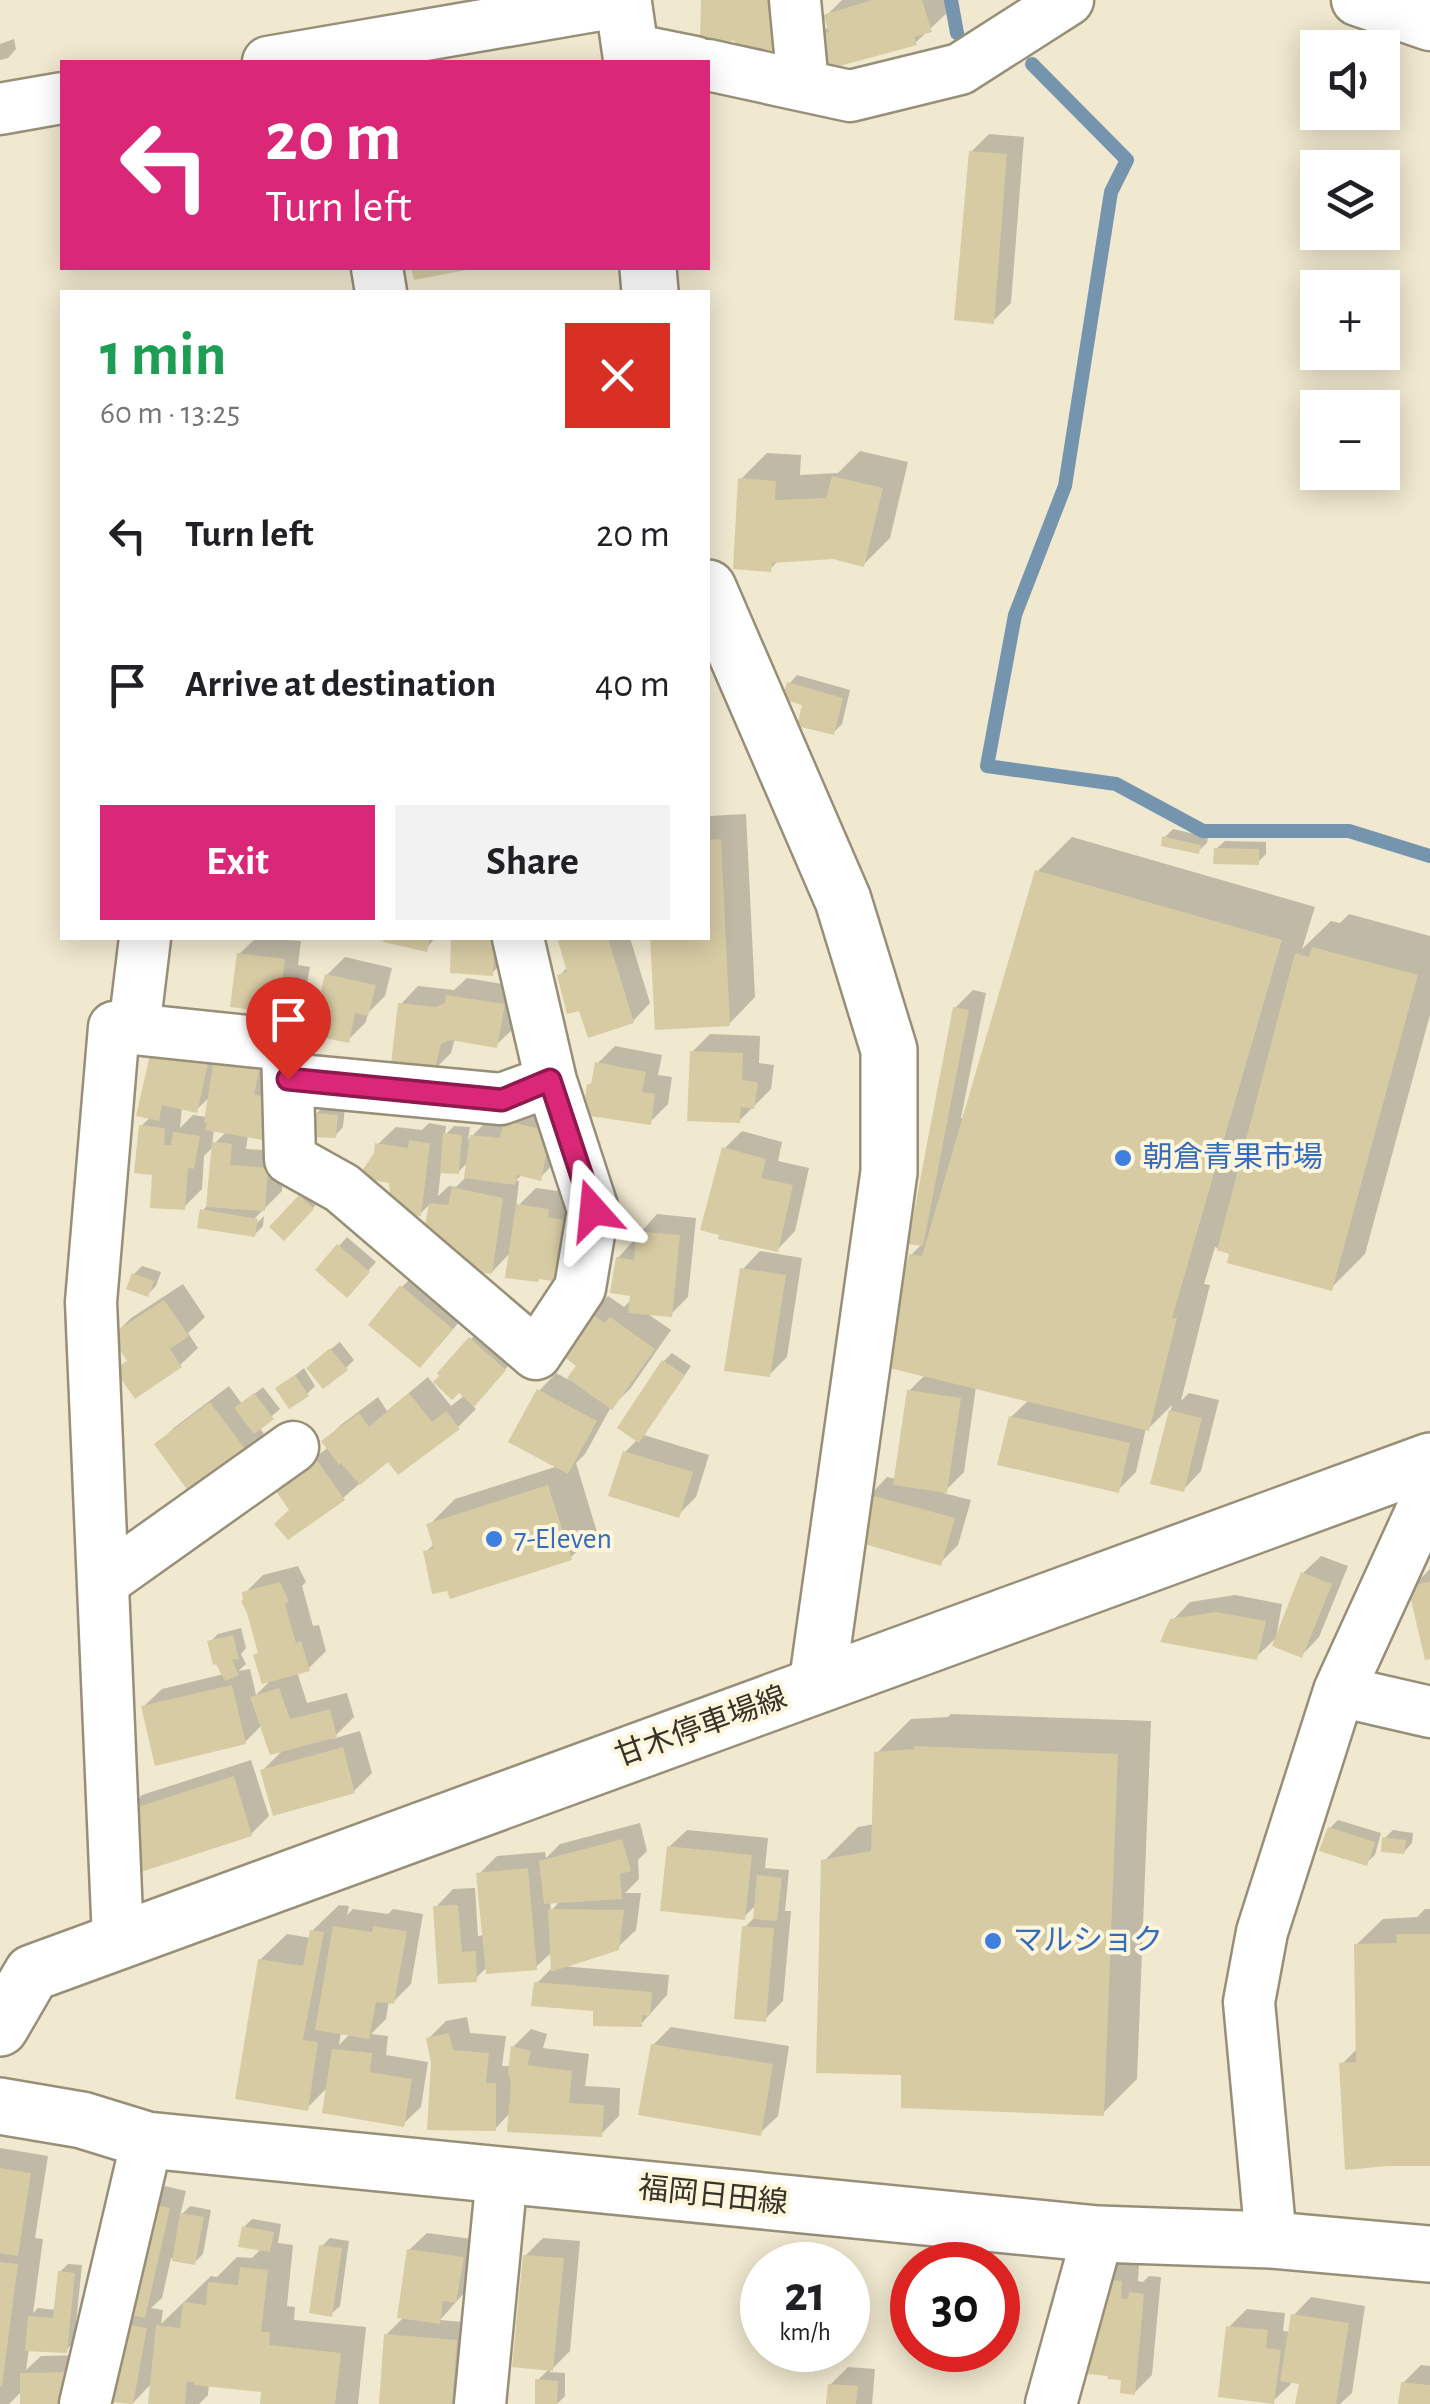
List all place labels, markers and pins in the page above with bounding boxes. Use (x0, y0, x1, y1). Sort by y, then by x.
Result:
pin (246, 977, 331, 1080)
place label: 朝倉青果市場 (1143, 1141, 1323, 1173)
marker: 朝倉青果市場 (1112, 1147, 1134, 1169)
place label: 7-Eleven (514, 1524, 612, 1554)
marker: 7-Eleven (483, 1528, 505, 1550)
place label: マルショク (1013, 1925, 1163, 1956)
marker: マルショク (982, 1930, 1004, 1952)

